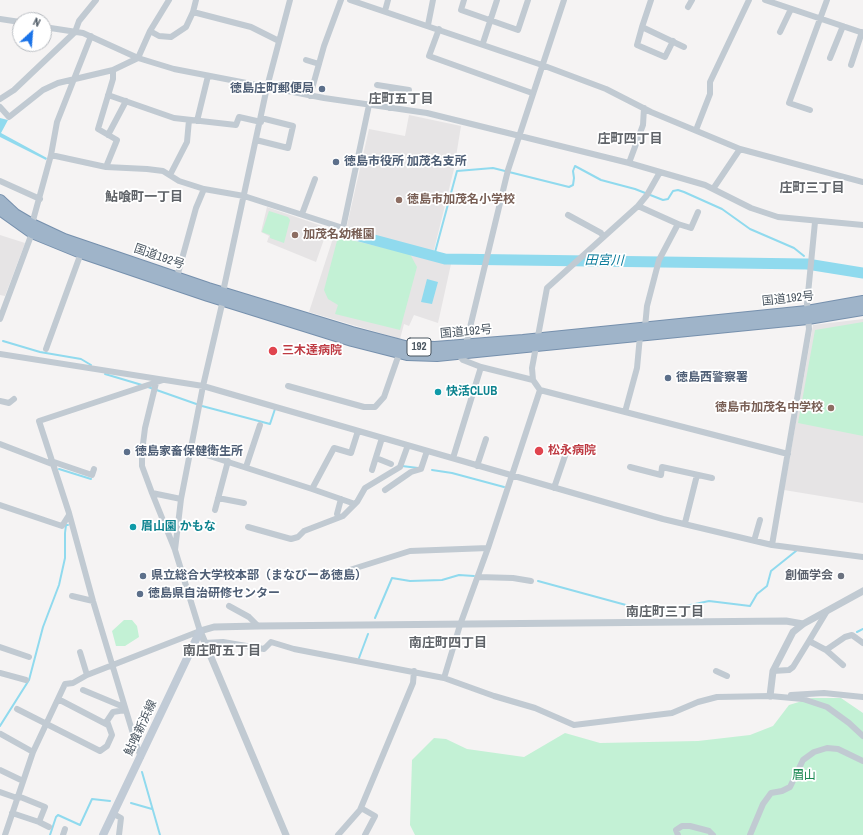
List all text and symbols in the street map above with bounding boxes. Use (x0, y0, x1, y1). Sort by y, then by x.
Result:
north arrow (12, 12, 52, 52)
text: N (31, 14, 43, 30)
place label: 徳島庄町郵便局 (230, 82, 314, 96)
marker: 徳島庄町郵便局 (317, 84, 327, 94)
district label: 庄町五丁目 (369, 92, 433, 108)
district label: 庄町四丁目 (598, 132, 662, 148)
place label: 徳島市役所 加茂名支所 (344, 155, 467, 169)
marker: 徳島市役所 加茂名支所 (331, 157, 341, 167)
district label: 庄町三丁目 (780, 181, 844, 197)
district label: 鮎喰町一丁目 (105, 190, 183, 206)
place label: 徳島市加茂名小学校 (407, 193, 515, 207)
marker: 徳島市加茂名小学校 (394, 195, 404, 205)
place label: 加茂名幼稚園 (303, 228, 375, 242)
marker: 加茂名幼稚園 (290, 230, 300, 240)
street label: 国道192号 (132, 242, 186, 272)
water label: 田宮川 (584, 253, 624, 269)
street label: 国道192号 (761, 289, 815, 309)
street label: 国道192号 (439, 323, 493, 341)
road number: 192 (407, 338, 431, 356)
place label: 三木達病院 (282, 344, 342, 358)
marker: 三木達病院 (267, 345, 279, 357)
place label: 徳島西警察署 (676, 371, 748, 385)
marker: 徳島西警察署 (663, 373, 673, 383)
place label: 快活CLUB (446, 385, 497, 399)
marker: 快活CLUB (433, 387, 443, 397)
place label: 徳島市加茂名中学校 (715, 401, 823, 415)
marker: 徳島市加茂名中学校 (826, 403, 836, 413)
place label: 松永病院 (548, 444, 596, 458)
place label: 徳島家畜保健衛生所 (135, 445, 243, 459)
marker: 松永病院 (533, 445, 545, 457)
marker: 徳島家畜保健衛生所 (122, 447, 132, 457)
place label: 眉山園 かもな (141, 520, 216, 534)
marker: 眉山園 かもな (128, 522, 138, 532)
place label: 県立総合大学校本部（まなびーあ徳島） (151, 569, 367, 583)
place label: 創価学会 (785, 569, 833, 583)
marker: 県立総合大学校本部（まなびーあ徳島） (138, 571, 148, 581)
marker: 創価学会 (836, 571, 846, 581)
place label: 徳島県自治研修センター (148, 587, 280, 601)
marker: 徳島県自治研修センター (135, 589, 145, 599)
district label: 南庄町三丁目 (626, 605, 704, 621)
district label: 南庄町四丁目 (409, 636, 487, 652)
district label: 南庄町五丁目 (183, 644, 261, 660)
street label: 鮎喰新浜線 (122, 698, 160, 758)
park label: 眉山 (792, 769, 816, 783)

